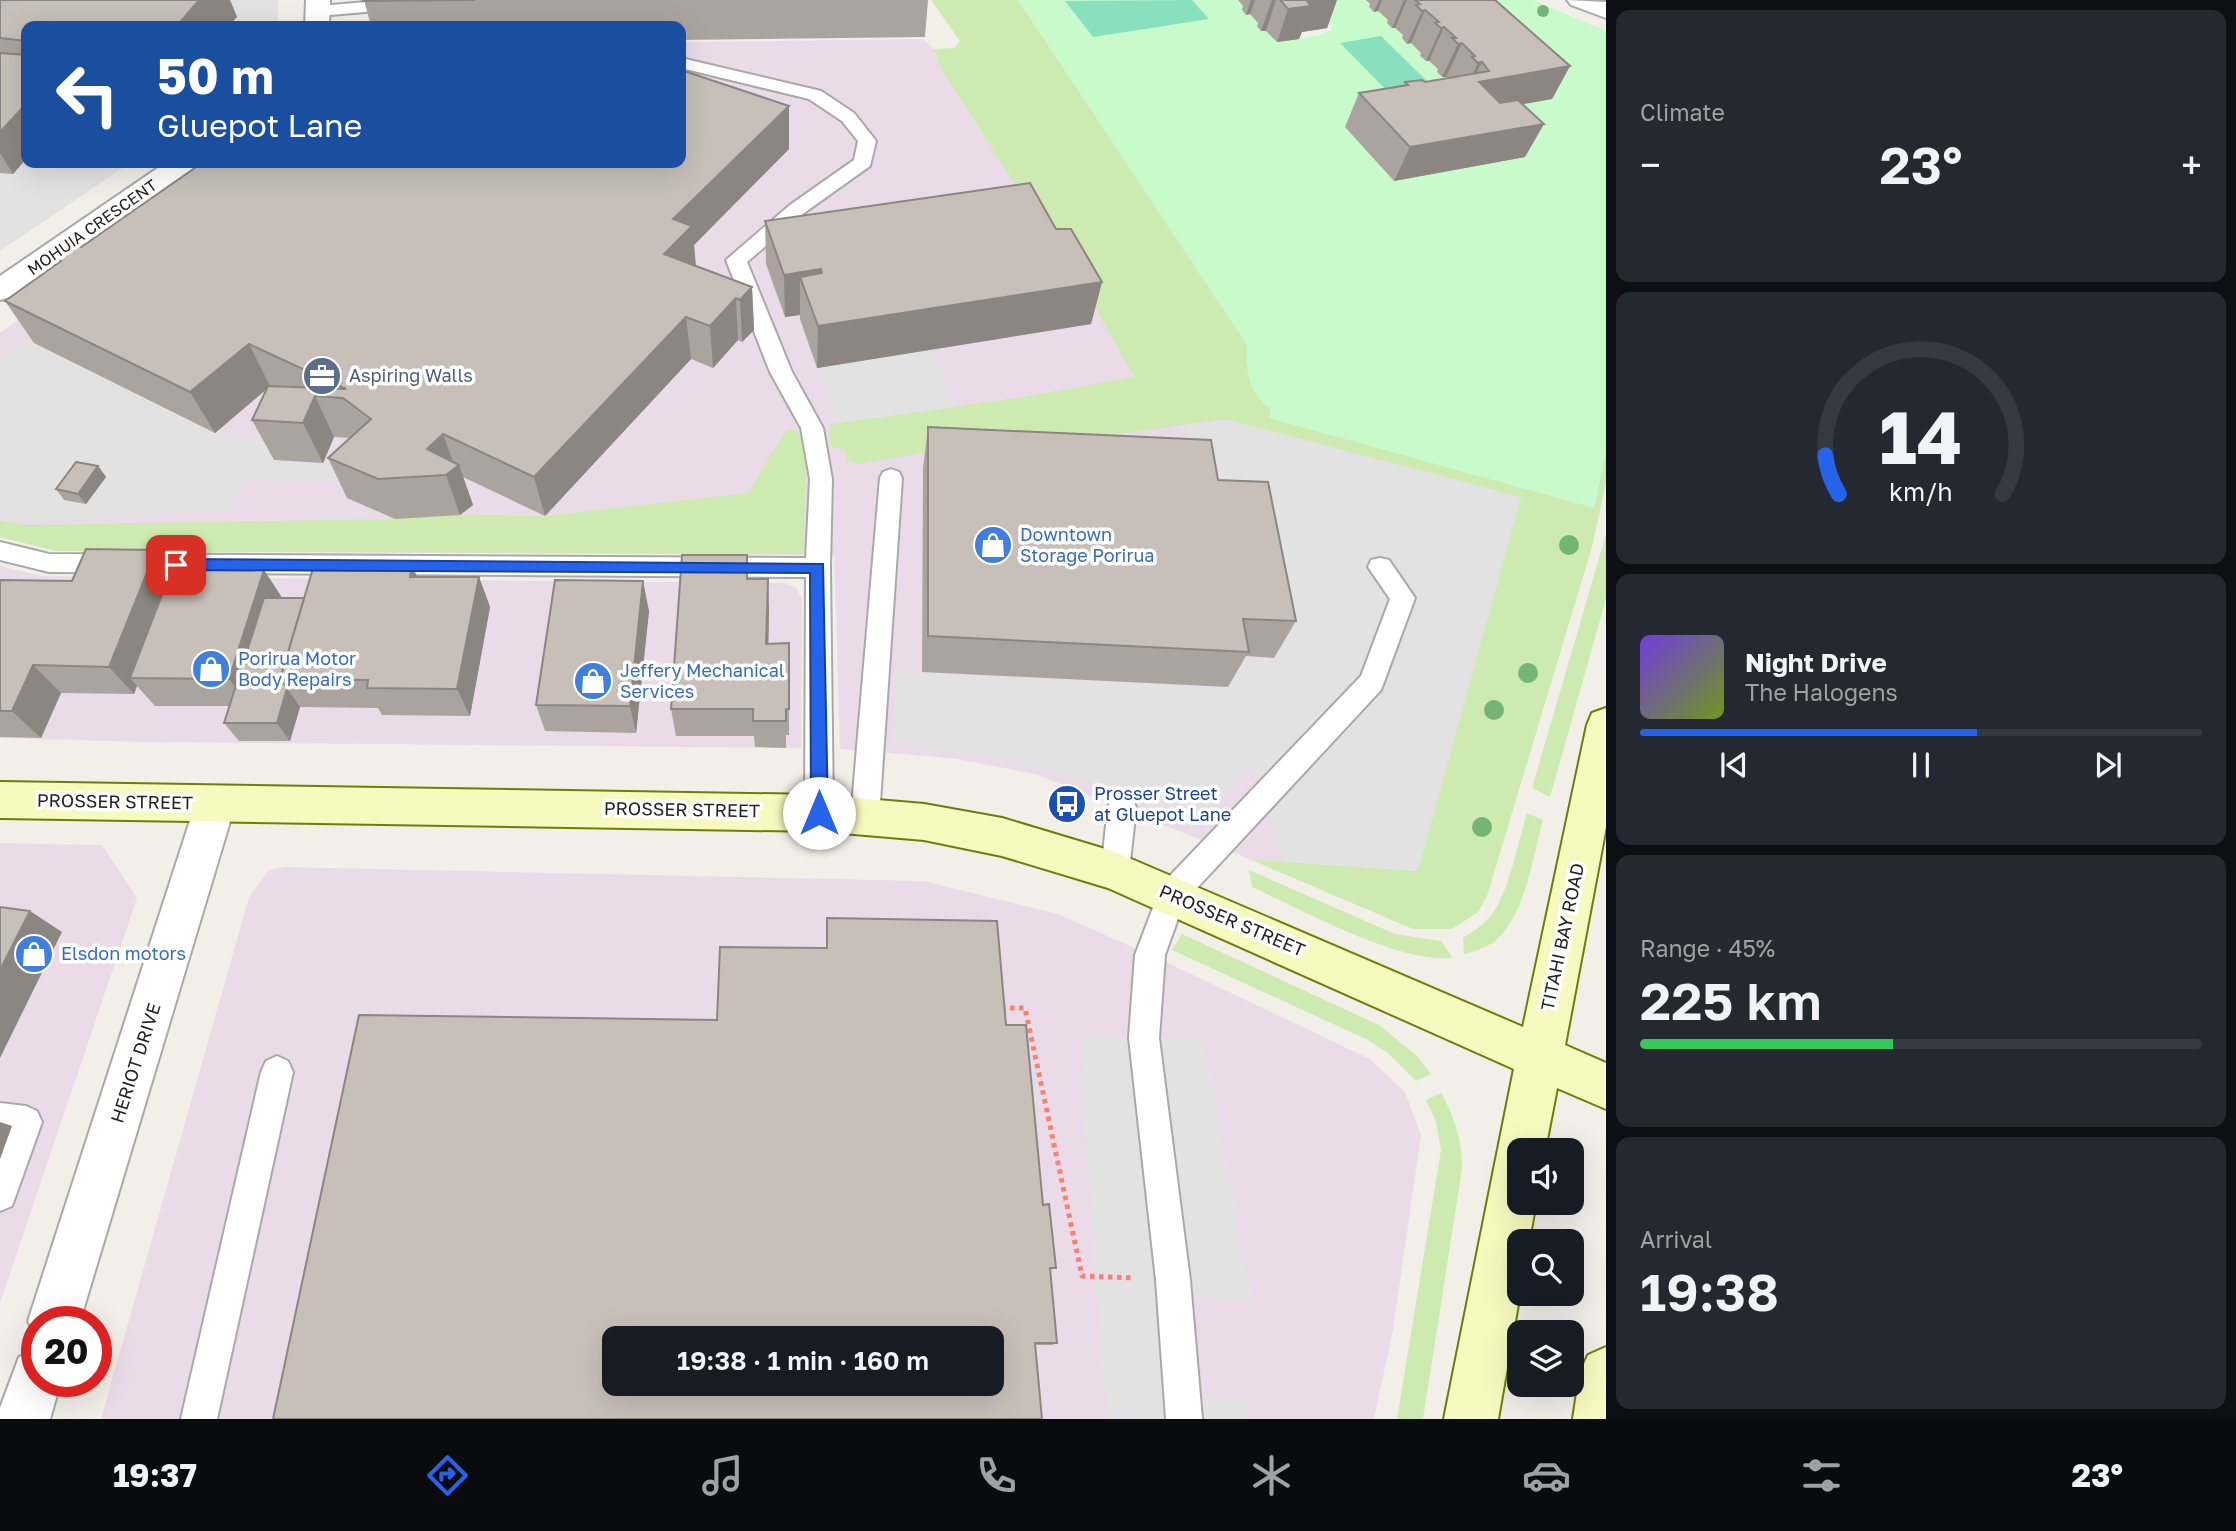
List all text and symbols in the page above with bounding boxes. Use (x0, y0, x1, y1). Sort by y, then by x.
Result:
text: 50 m (157, 46, 274, 105)
icon: left (42, 49, 133, 140)
text: Climate (1640, 98, 1725, 126)
text: Gluepot Lane (157, 106, 362, 144)
text: 23° (1880, 133, 1962, 195)
text: − (1640, 142, 1661, 187)
text: + (2181, 142, 2202, 187)
street label: MOHUIA CRESCENT (23, 175, 161, 279)
office icon: Aspiring Walls (301, 355, 343, 397)
place label: Aspiring Walls (349, 364, 473, 386)
text: 14 (1880, 393, 1963, 480)
text: km/h (1889, 475, 1953, 506)
place label: Downtown Storage Porirua (1020, 523, 1155, 566)
shop icon: Downtown Storage Porirua (972, 524, 1014, 566)
pin (146, 535, 206, 595)
icon: arrive (157, 546, 195, 584)
place label: Porirua Motor Body Repairs (238, 647, 356, 690)
text: Night Drive (1745, 647, 1887, 678)
shop icon: Porirua Motor Body Repairs (190, 648, 232, 690)
place label: Jeffery Mechanical Services (620, 659, 785, 702)
shop icon: Jeffery Mechanical Services (572, 660, 614, 702)
text: The Halogens (1745, 678, 1898, 706)
icon: previous (1715, 746, 1753, 784)
icon: pause (1902, 746, 1940, 784)
icon: next (2089, 746, 2127, 784)
position arrow (782, 776, 856, 850)
place label: Prosser Street at Gluepot Lane (1094, 782, 1231, 825)
bus stop icon: Prosser Street at Gluepot Lane (1046, 783, 1088, 825)
street label: PROSSER STREET (37, 789, 193, 813)
street label: PROSSER STREET (604, 797, 760, 821)
street label: TITAHI BAY ROAD (1536, 861, 1588, 1013)
street label: PROSSER STREET (1156, 879, 1309, 961)
shop icon: Elsdon motors (13, 933, 55, 975)
text: Range · 45% (1640, 934, 1775, 962)
place label: Elsdon motors (61, 942, 186, 964)
text: 225 km (1640, 969, 1822, 1031)
street label: HERIOT DRIVE (105, 1000, 165, 1125)
map controls (1507, 1138, 1584, 1397)
button: sound (1507, 1138, 1584, 1215)
text: Arrival (1640, 1225, 1712, 1253)
button: search (1507, 1229, 1584, 1306)
text: 19:38 (1640, 1260, 1779, 1322)
speed limit sign: 20 (21, 1306, 112, 1397)
button: layers (1507, 1320, 1584, 1397)
text: 19:38 · 1 min · 160 m (677, 1345, 929, 1376)
icon: directions (423, 1451, 472, 1500)
icon: music (698, 1451, 747, 1500)
icon: phone (972, 1451, 1021, 1500)
icon: climate (1247, 1451, 1296, 1500)
icon: car (1522, 1451, 1571, 1500)
icon: filters (1797, 1451, 1846, 1500)
text: 19:37 (113, 1456, 197, 1494)
text: 23° (2071, 1456, 2123, 1494)

